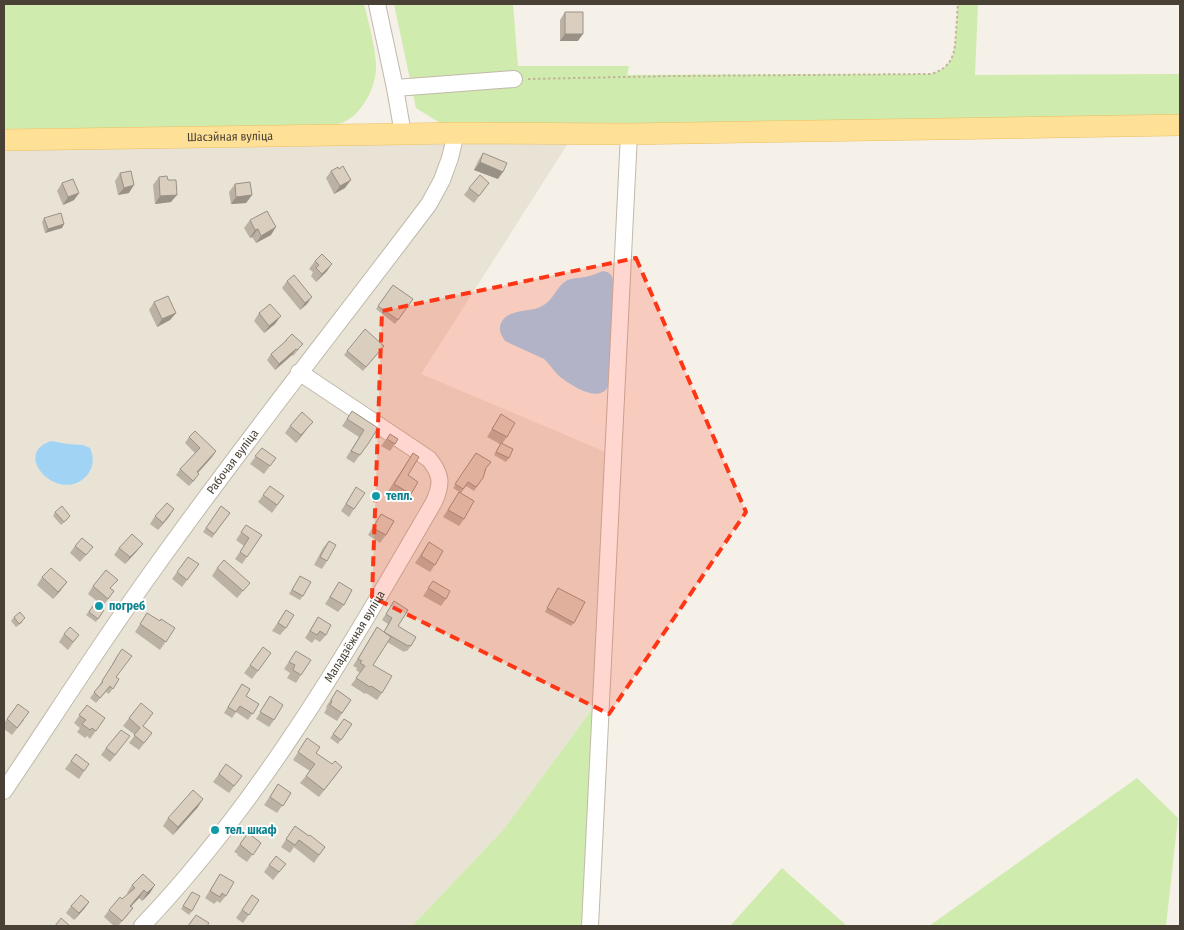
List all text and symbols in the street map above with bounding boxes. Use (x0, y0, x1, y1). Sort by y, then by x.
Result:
street label: Шасэйная вуліца (187, 129, 273, 144)
street label: Рабочая вуліца (204, 426, 261, 497)
place label: тепл. (386, 489, 412, 503)
marker: тепл. (370, 490, 382, 502)
street label: Маладзёжная вуліца (321, 588, 388, 685)
place label: погреб (109, 599, 145, 613)
marker: погреб (93, 600, 105, 612)
place label: тел. шкаф (225, 823, 277, 837)
marker: тел. шкаф (209, 824, 221, 836)

